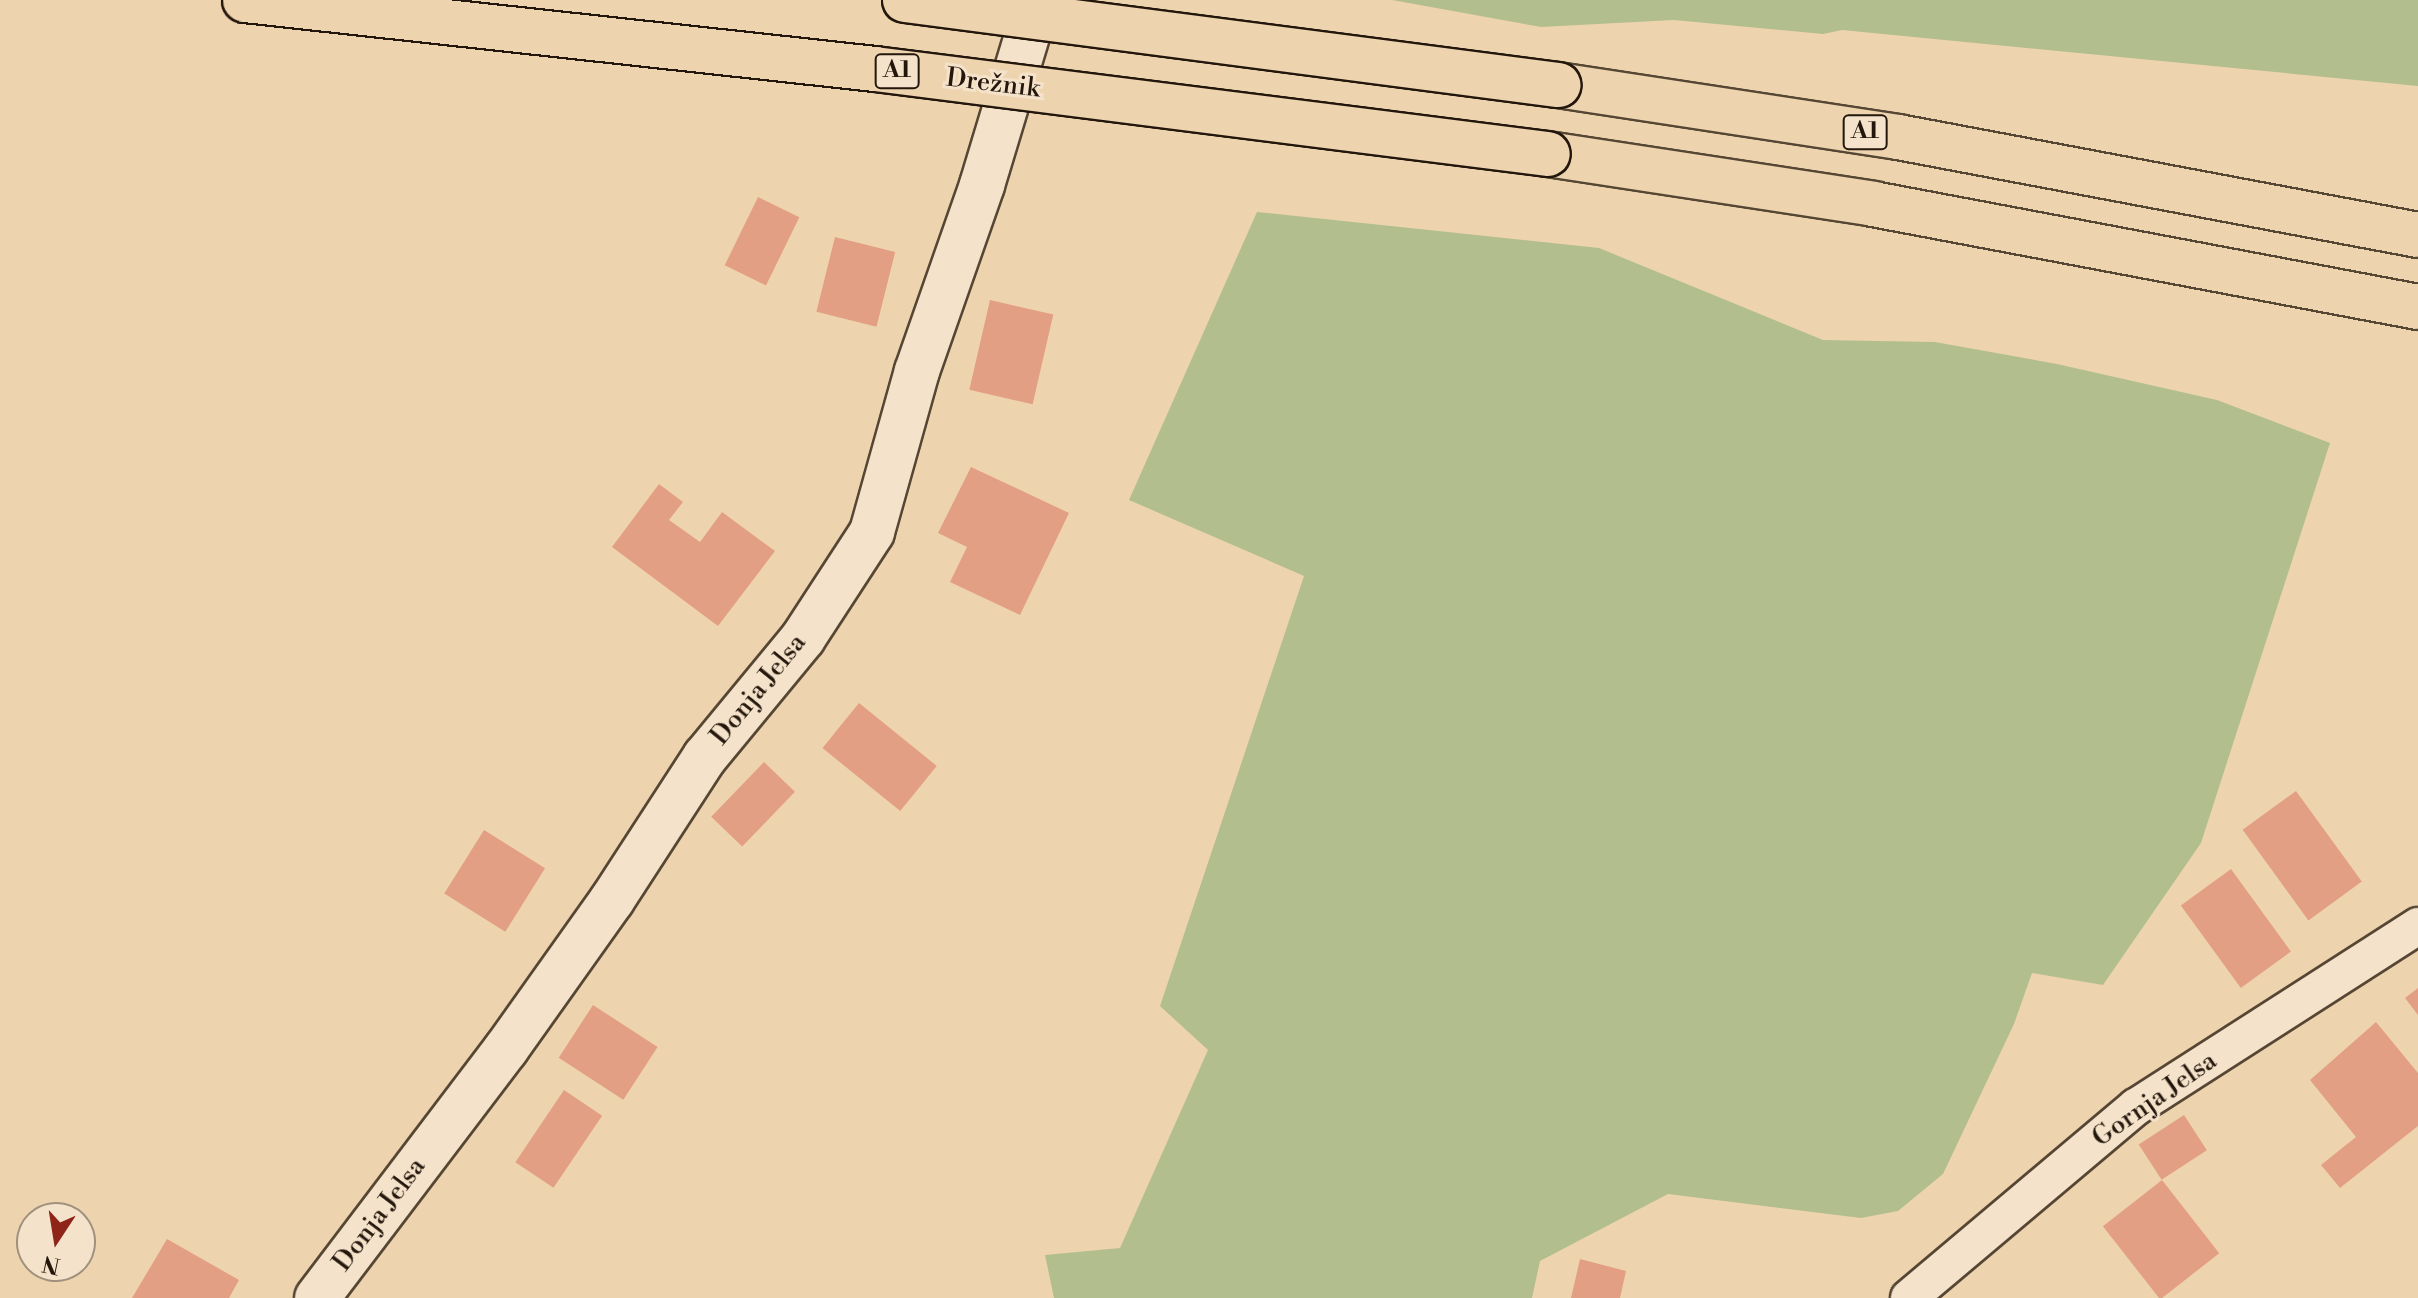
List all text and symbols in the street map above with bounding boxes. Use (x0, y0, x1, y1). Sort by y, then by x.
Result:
road number: A1 (873, 51, 921, 91)
street label: Drežnik (944, 63, 1042, 105)
road number: A1 (1841, 112, 1889, 152)
street label: Donja Jelsa (705, 628, 813, 752)
street label: Gornja Jelsa (2087, 1046, 2223, 1154)
street label: Donja Jelsa (327, 1152, 433, 1278)
north arrow (16, 1202, 96, 1282)
text: N (40, 1249, 63, 1279)

